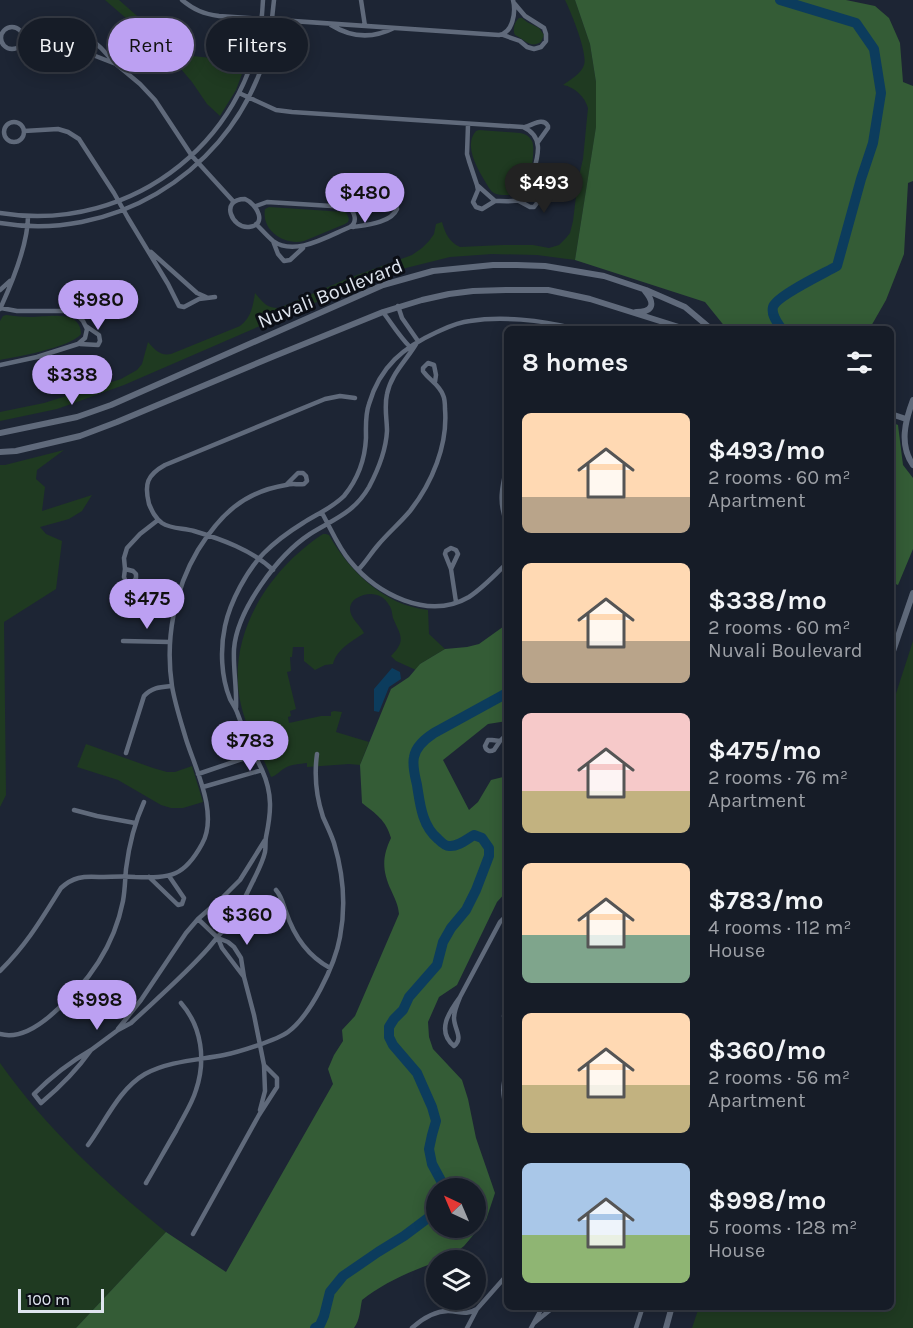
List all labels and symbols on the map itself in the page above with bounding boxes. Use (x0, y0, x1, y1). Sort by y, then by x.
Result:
pin: $493 (508, 163, 580, 214)
pin: $480 (329, 173, 401, 224)
street label: Nuvali Boulevard (254, 254, 406, 333)
pin: $980 (62, 280, 134, 331)
pin: $338 (36, 355, 108, 406)
pin: $475 (111, 579, 183, 630)
pin: $783 (214, 721, 286, 772)
pin: $360 (211, 895, 283, 946)
pin: $998 (61, 980, 133, 1031)
north arrow (426, 1178, 486, 1238)
scale bar (18, 1286, 104, 1314)

